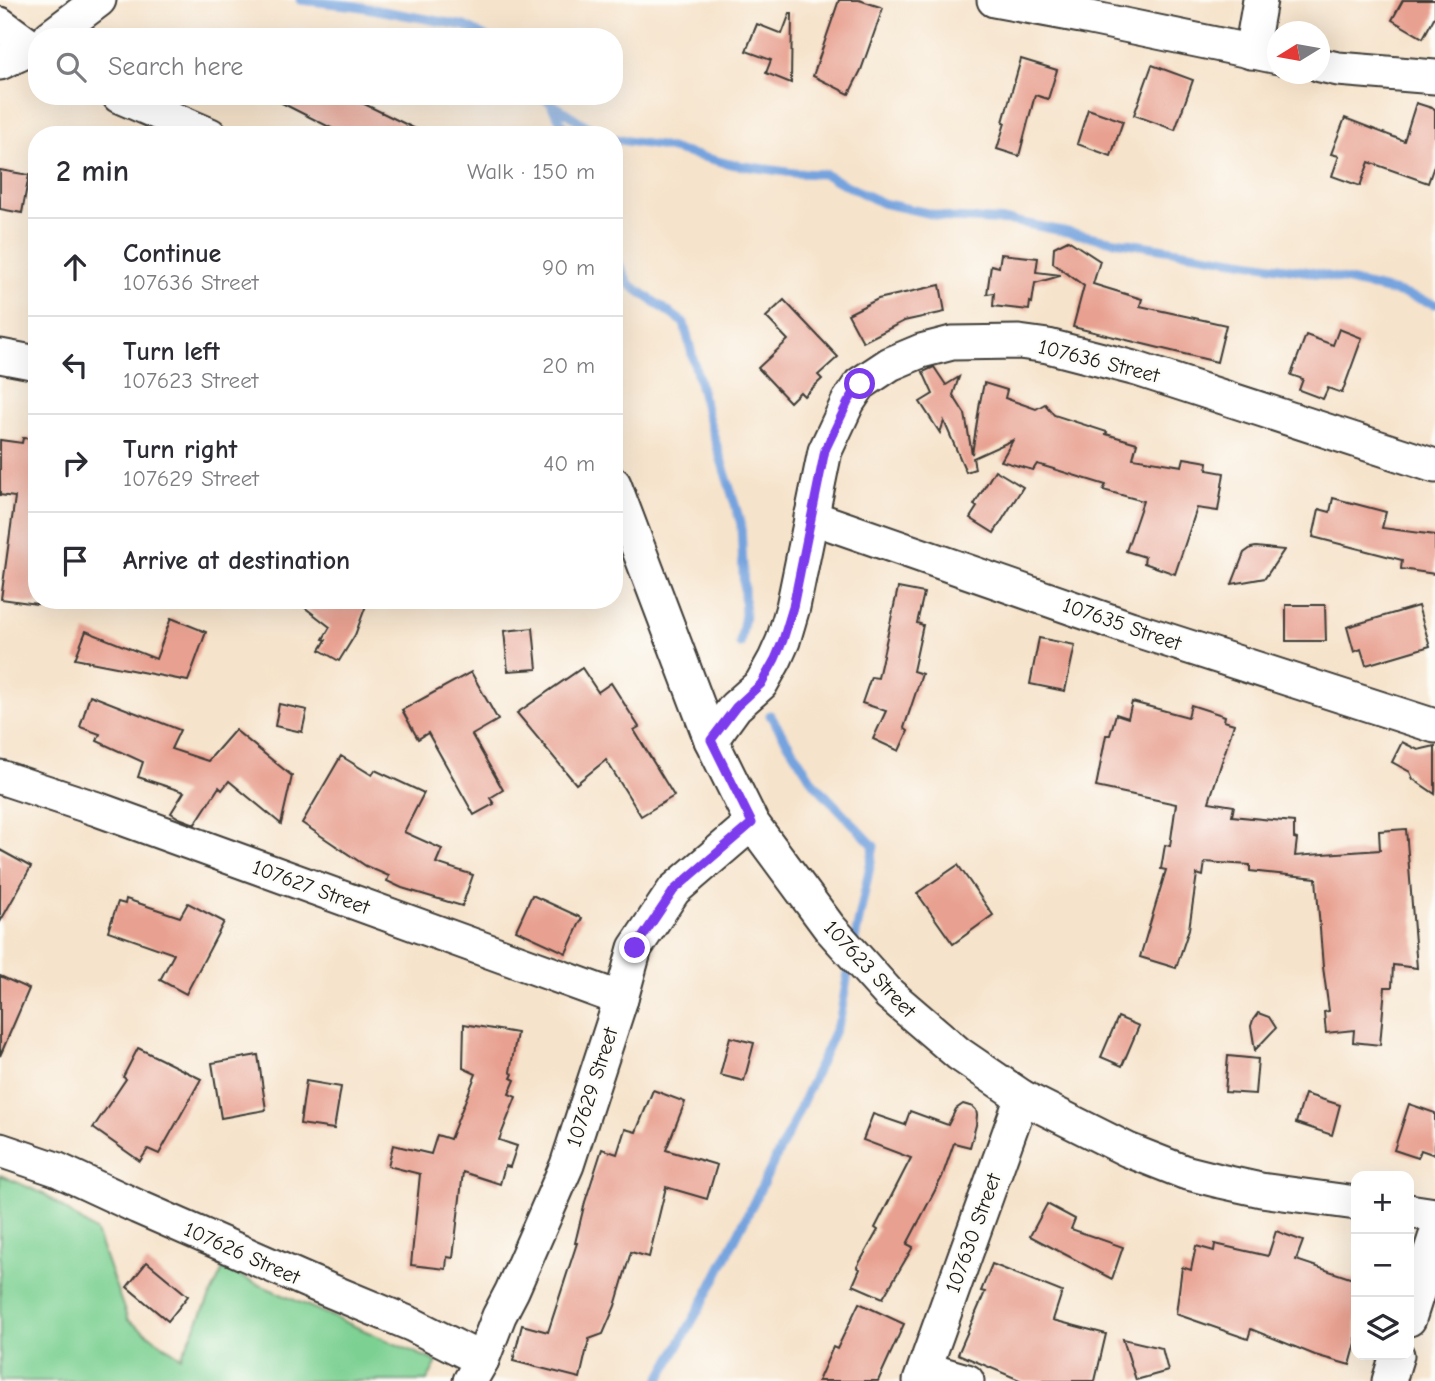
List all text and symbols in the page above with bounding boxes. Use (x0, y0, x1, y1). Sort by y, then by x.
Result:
north arrow (1267, 21, 1330, 84)
search box (28, 28, 623, 105)
icon: search (52, 48, 90, 86)
text: Search here (108, 52, 243, 82)
text: 2 min (56, 154, 129, 189)
text: Walk · 150 m (467, 158, 595, 185)
text: Continue (123, 239, 221, 269)
icon: ahead (56, 248, 94, 286)
text: 90 m (542, 254, 595, 281)
text: 107636 Street (123, 269, 259, 296)
street label: 107636 Street (1036, 334, 1163, 388)
text: Turn left (123, 337, 220, 367)
icon: left (56, 346, 94, 384)
text: 20 m (542, 352, 595, 379)
text: 107623 Street (123, 367, 258, 394)
route start (844, 368, 875, 399)
text: Turn right (123, 435, 237, 465)
icon: right (56, 444, 94, 482)
text: 40 m (543, 450, 595, 477)
text: 107629 Street (123, 465, 259, 492)
icon: arrive (56, 542, 94, 580)
text: Arrive at destination (123, 546, 350, 576)
street label: 107635 Street (1060, 592, 1185, 656)
street label: 107627 Street (249, 855, 374, 920)
street label: 107623 Street (819, 916, 922, 1023)
route end (619, 932, 650, 963)
street label: 107629 Street (561, 1023, 623, 1150)
street label: 107630 Street (940, 1169, 1006, 1296)
map controls (1351, 1171, 1414, 1360)
button: + (1351, 1171, 1414, 1234)
street label: 107626 Street (180, 1217, 305, 1290)
button: − (1351, 1234, 1414, 1297)
button: layers (1351, 1297, 1414, 1360)

